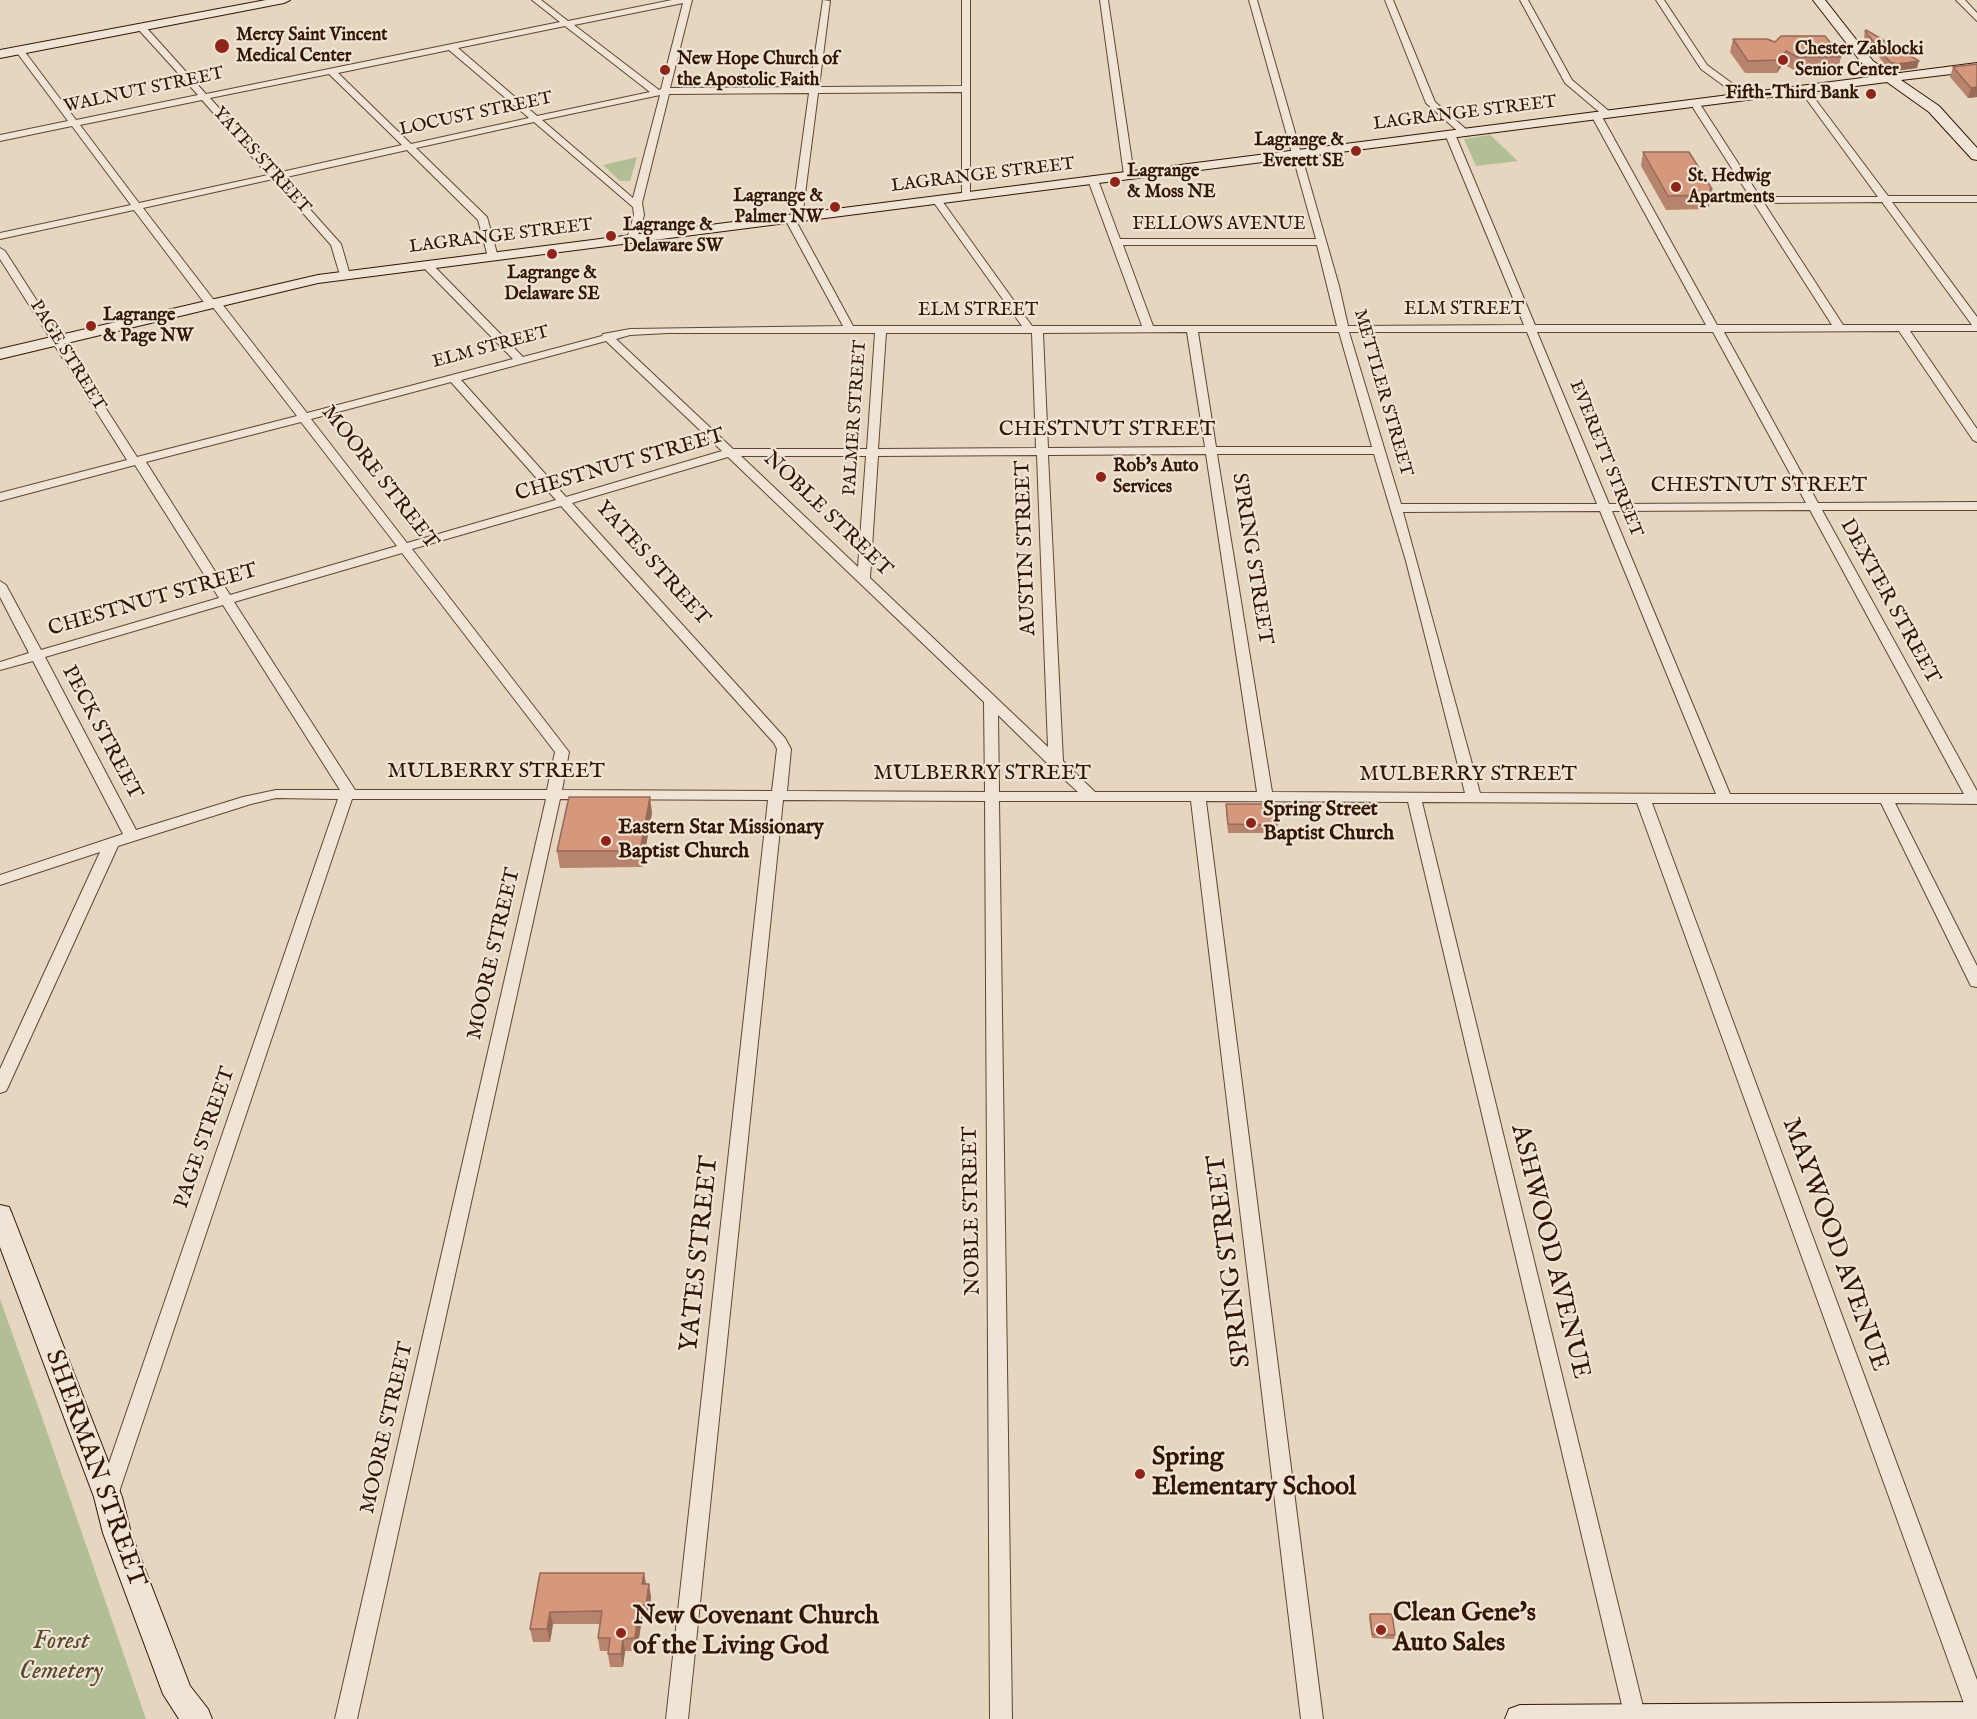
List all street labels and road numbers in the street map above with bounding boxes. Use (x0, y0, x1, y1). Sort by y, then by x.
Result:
street label: WALNUT STREET (62, 63, 226, 119)
street label: LOCUST STREET (397, 88, 555, 142)
street label: LAGRANGE STREET (1372, 92, 1558, 136)
street label: YATES STREET (207, 103, 315, 219)
street label: LAGRANGE STREET (890, 154, 1076, 198)
street label: FELLOWS AVENUE (1132, 214, 1306, 236)
street label: LAGRANGE STREET (408, 215, 594, 259)
street label: PAGE STREET (24, 297, 110, 415)
street label: ELM STREET (1404, 299, 1524, 321)
street label: ELM STREET (918, 300, 1038, 322)
street label: METTLER STREET (1348, 307, 1416, 479)
street label: ELM STREET (430, 322, 552, 374)
street label: PALMER STREET (840, 340, 872, 496)
street label: EVERETT STREET (1564, 377, 1646, 541)
street label: MOORE STREET (315, 401, 443, 555)
street label: CHESTNUT STREET (999, 418, 1215, 444)
street label: CHESTNUT STREET (513, 424, 727, 508)
street label: NOBLE STREET (757, 447, 897, 583)
street label: AUSTIN STREET (1011, 460, 1043, 636)
street label: SPRING STREET (1225, 471, 1277, 647)
street label: CHESTNUT STREET (1651, 474, 1867, 500)
street label: YATES STREET (589, 497, 715, 631)
street label: DEXTER STREET (1833, 515, 1945, 689)
street label: CHESTNUT STREET (46, 559, 260, 643)
street label: PECK STREET (55, 662, 147, 804)
street label: MULBERRY STREET (387, 760, 605, 786)
street label: MULBERRY STREET (873, 762, 1091, 788)
street label: MULBERRY STREET (1359, 763, 1577, 789)
street label: MOORE STREET (463, 866, 527, 1042)
street label: PAGE STREET (170, 1064, 242, 1212)
street label: MAYWOOD AVENUE (1774, 1114, 1894, 1376)
street label: ASHWOOD AVENUE (1502, 1122, 1596, 1382)
street label: NOBLE STREET (959, 1126, 987, 1296)
street label: SPRING STREET (1202, 1153, 1260, 1369)
street label: YATES STREET (675, 1155, 727, 1353)
street label: MOORE STREET (356, 1340, 420, 1516)
street label: SHERMAN STREET (37, 1346, 151, 1592)

